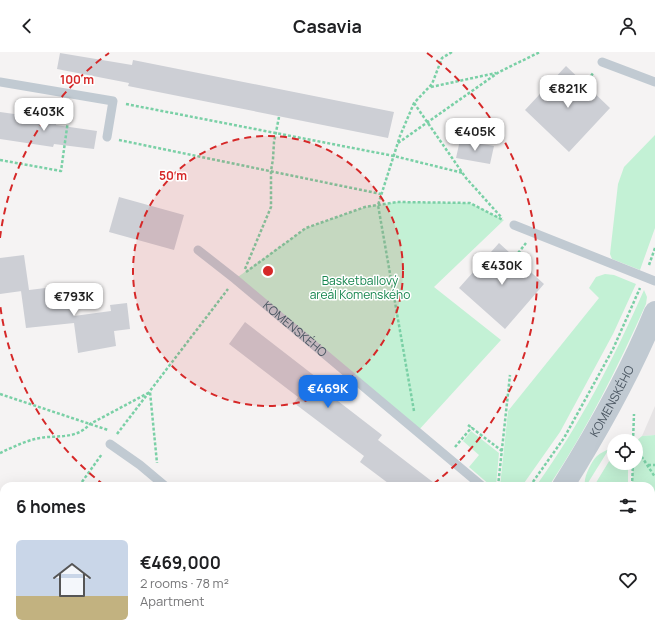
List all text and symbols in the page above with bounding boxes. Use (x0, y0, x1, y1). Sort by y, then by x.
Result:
text: Casavia (293, 14, 362, 38)
icon: back (16, 15, 38, 37)
icon: person (617, 15, 639, 37)
text: 100 m (60, 71, 94, 88)
pin: €821K (540, 75, 596, 109)
text: €821K (549, 79, 587, 97)
pin: €403K (16, 98, 72, 132)
text: €403K (23, 102, 65, 120)
pin: €405K (447, 118, 503, 152)
text: €405K (454, 122, 496, 140)
text: 50 m (159, 167, 187, 184)
pin: €430K (474, 252, 530, 286)
text: €430K (481, 256, 523, 274)
centre of rings (261, 264, 275, 278)
park label: Basketballový areál Komenského (310, 272, 410, 303)
pin: €793K (46, 283, 102, 317)
text: €793K (54, 287, 94, 305)
street label: KOMENSKÉHO (259, 297, 331, 361)
street label: KOMENSKÉHO (586, 362, 638, 440)
pin: €469K (300, 375, 356, 409)
text: €469K (308, 379, 348, 397)
map controls (607, 434, 643, 470)
button: locate (607, 434, 643, 470)
text: 6 homes (16, 495, 86, 518)
icon: filters (617, 495, 639, 517)
text: €469,000 (140, 551, 221, 574)
icon: home (48, 556, 96, 604)
icon: heart (617, 569, 639, 591)
text: 2 rooms · 78 m² (140, 574, 229, 592)
text: Apartment (140, 592, 204, 610)

